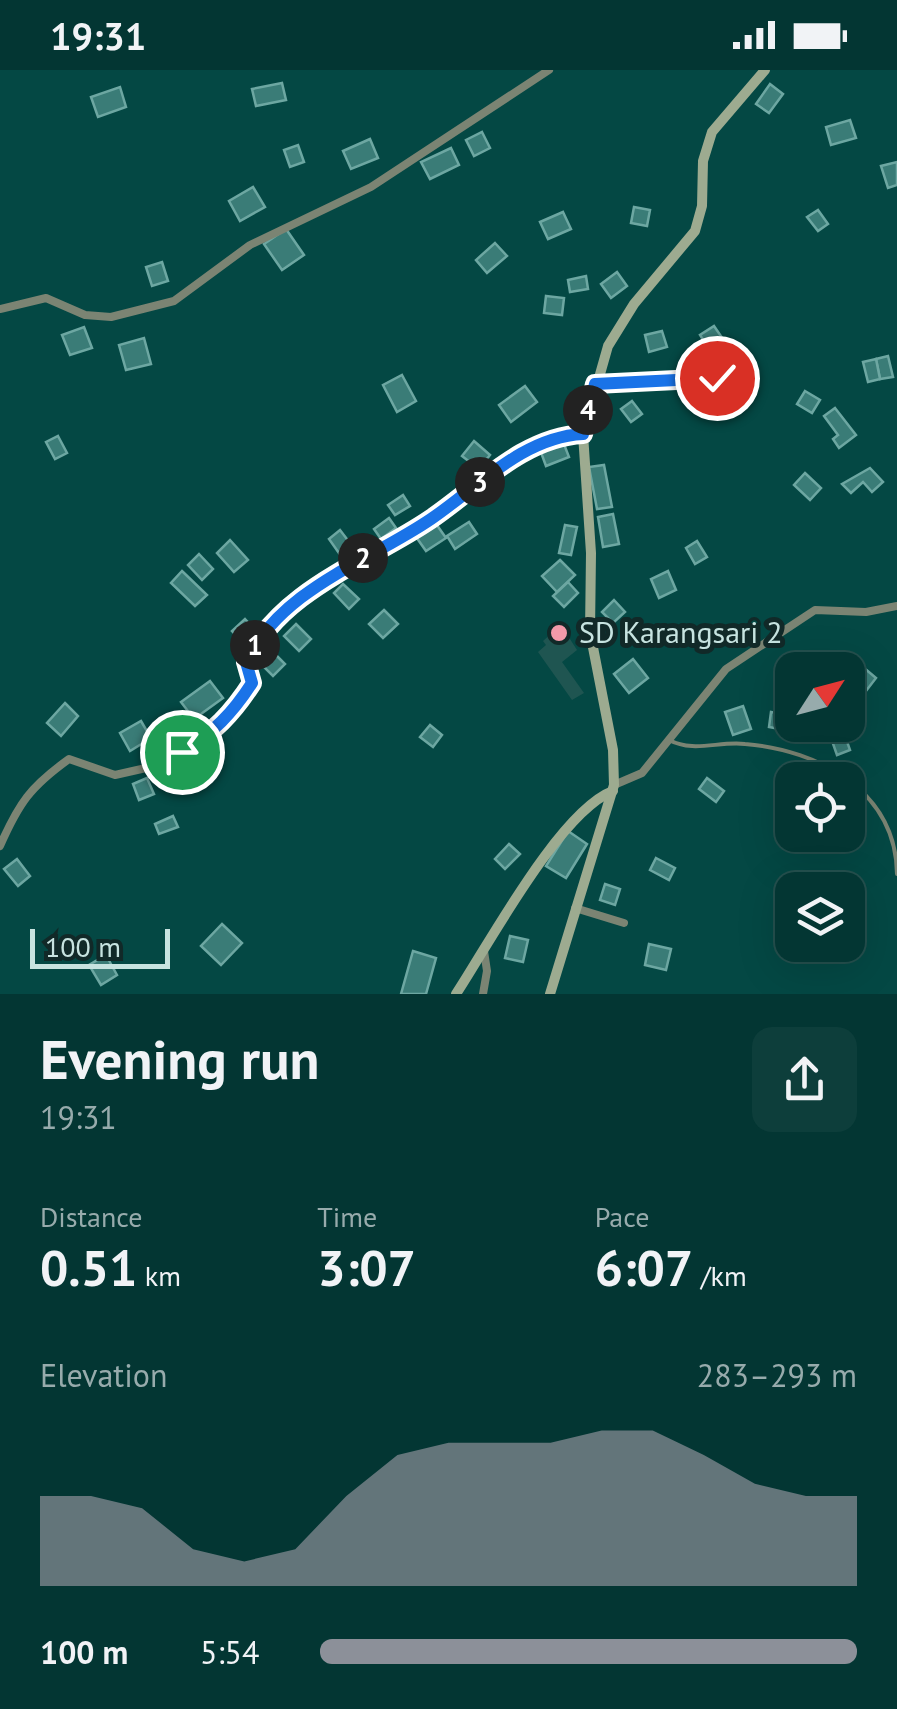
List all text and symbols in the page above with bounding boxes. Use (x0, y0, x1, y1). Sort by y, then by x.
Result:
text: 19:31 (50, 11, 146, 60)
pin (675, 336, 760, 421)
icon: check (690, 351, 745, 406)
pin: 4 (563, 385, 613, 435)
text: 4 (580, 391, 596, 428)
pin: 3 (455, 457, 505, 507)
text: 3 (472, 463, 488, 500)
pin: 2 (338, 533, 388, 583)
text: 2 (355, 539, 371, 576)
place label: SD Karangsari 2 (579, 612, 783, 651)
pin: 1 (230, 620, 280, 670)
marker: SD Karangsari 2 (548, 622, 570, 644)
text: 1 (247, 626, 263, 663)
north arrow (775, 652, 865, 742)
map controls (775, 652, 865, 962)
pin (140, 710, 225, 795)
icon: arrive (155, 725, 210, 780)
button: locate (775, 762, 865, 852)
button: layers (775, 872, 865, 962)
scale bar (30, 924, 170, 968)
text: 100 m (45, 928, 121, 965)
text: Evening run (40, 1023, 320, 1094)
button: share (752, 1027, 857, 1132)
text: 19:31 (40, 1096, 117, 1138)
text: Distance (40, 1198, 143, 1235)
text: Time (317, 1198, 377, 1235)
text: Pace (595, 1198, 649, 1235)
text: 0.51 (40, 1235, 137, 1300)
text: 3:07 (317, 1235, 416, 1300)
text: 6:07 (595, 1235, 693, 1300)
text: km (137, 1257, 181, 1294)
text: /km (693, 1257, 747, 1294)
text: Elevation (40, 1354, 167, 1396)
text: 283–293 m (697, 1354, 857, 1396)
text: 100 m (40, 1631, 128, 1673)
text: 5:54 (200, 1631, 259, 1673)

